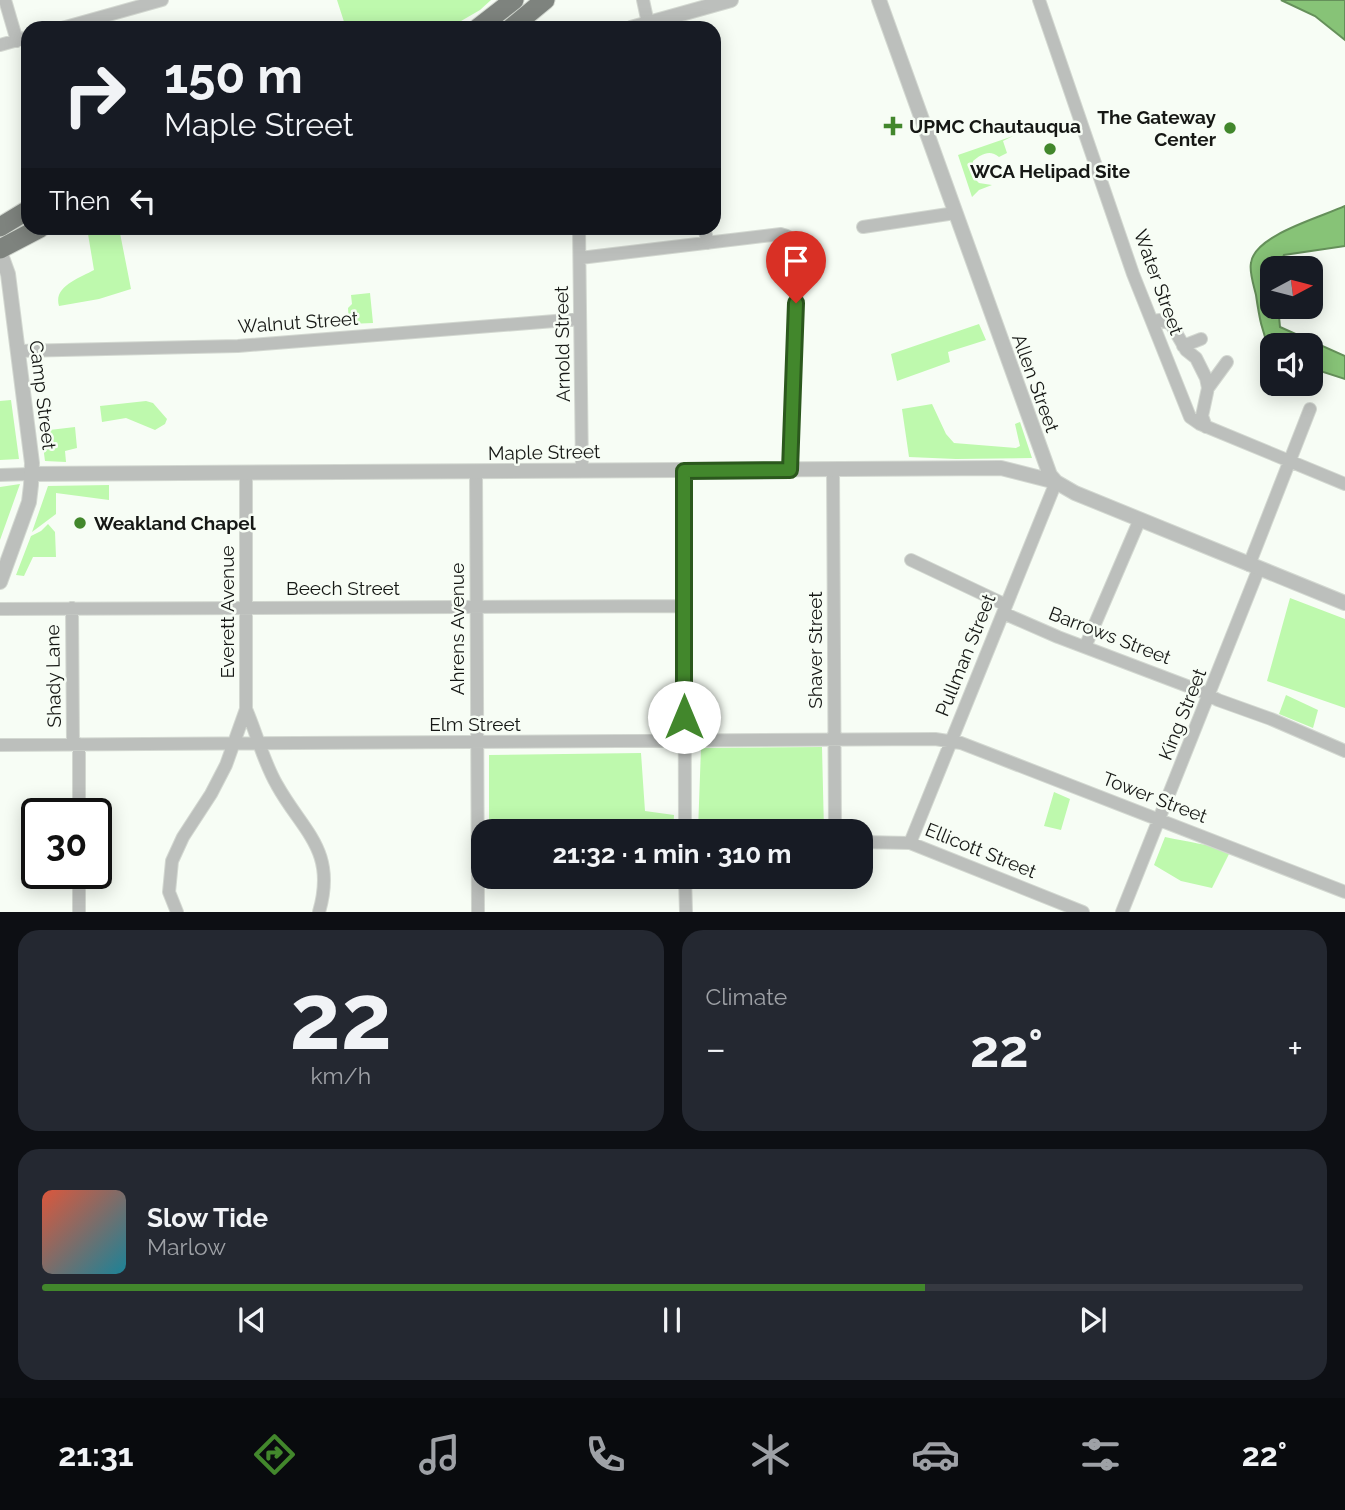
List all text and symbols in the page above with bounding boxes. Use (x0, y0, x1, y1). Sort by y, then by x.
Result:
text: 150 m (164, 47, 303, 104)
icon: right (49, 49, 140, 140)
text: Maple Street (164, 106, 353, 143)
place label: The Gateway Center (1097, 106, 1217, 150)
place label: UPMC Chautauqua (909, 115, 1081, 137)
marker: UPMC Chautauqua (883, 116, 903, 136)
marker: The Gateway Center (1222, 120, 1238, 136)
marker: WCA Helipad Site (1042, 141, 1058, 157)
place label: WCA Helipad Site (970, 160, 1130, 182)
icon: left (124, 182, 162, 220)
text: Then (49, 186, 110, 216)
street label: Water Street (1130, 226, 1188, 338)
pin (766, 231, 826, 303)
icon: arrive (777, 242, 815, 280)
north arrow (1260, 256, 1323, 318)
map controls (1260, 256, 1323, 396)
street label: Arnold Street (550, 285, 574, 402)
street label: Walnut Street (237, 307, 360, 337)
street label: Allen Street (1008, 331, 1064, 436)
button: sound (1260, 333, 1323, 396)
street label: Camp Street (25, 339, 61, 452)
street label: Maple Street (488, 440, 601, 464)
place label: Weakland Chapel (94, 512, 257, 534)
marker: Weakland Chapel (72, 515, 88, 531)
street label: Everett Avenue (216, 545, 238, 679)
street label: Ahrens Avenue (446, 563, 468, 695)
street label: Beech Street (286, 577, 401, 599)
street label: Pullman Street (930, 590, 1000, 719)
street label: Shaver Street (804, 591, 826, 709)
street label: Barrows Street (1046, 602, 1175, 669)
street label: Shady Lane (41, 624, 65, 728)
street label: King Street (1154, 664, 1211, 763)
position arrow (647, 680, 721, 754)
street label: Elm Street (429, 713, 521, 735)
street label: Tower Street (1100, 767, 1211, 827)
speed limit sign: 30 (21, 798, 112, 889)
street label: Ellicott Street (922, 818, 1040, 882)
text: 21:32 · 1 min · 310 m (552, 839, 792, 869)
text: 22 (289, 963, 392, 1070)
text: Climate (706, 983, 787, 1010)
text: 22° (970, 1018, 1043, 1079)
text: − (706, 1026, 726, 1071)
text: + (1287, 1026, 1303, 1071)
text: km/h (310, 1062, 371, 1089)
text: Slow Tide (147, 1203, 268, 1233)
text: Marlow (147, 1233, 226, 1260)
icon: previous (233, 1301, 271, 1339)
icon: pause (653, 1301, 691, 1339)
icon: next (1074, 1301, 1112, 1339)
icon: directions (250, 1430, 299, 1479)
icon: music (415, 1430, 464, 1479)
icon: phone (581, 1430, 630, 1479)
icon: climate (746, 1430, 795, 1479)
icon: car (911, 1430, 960, 1479)
icon: filters (1076, 1430, 1125, 1479)
text: 21:31 (58, 1436, 134, 1473)
text: 22° (1242, 1436, 1287, 1473)

